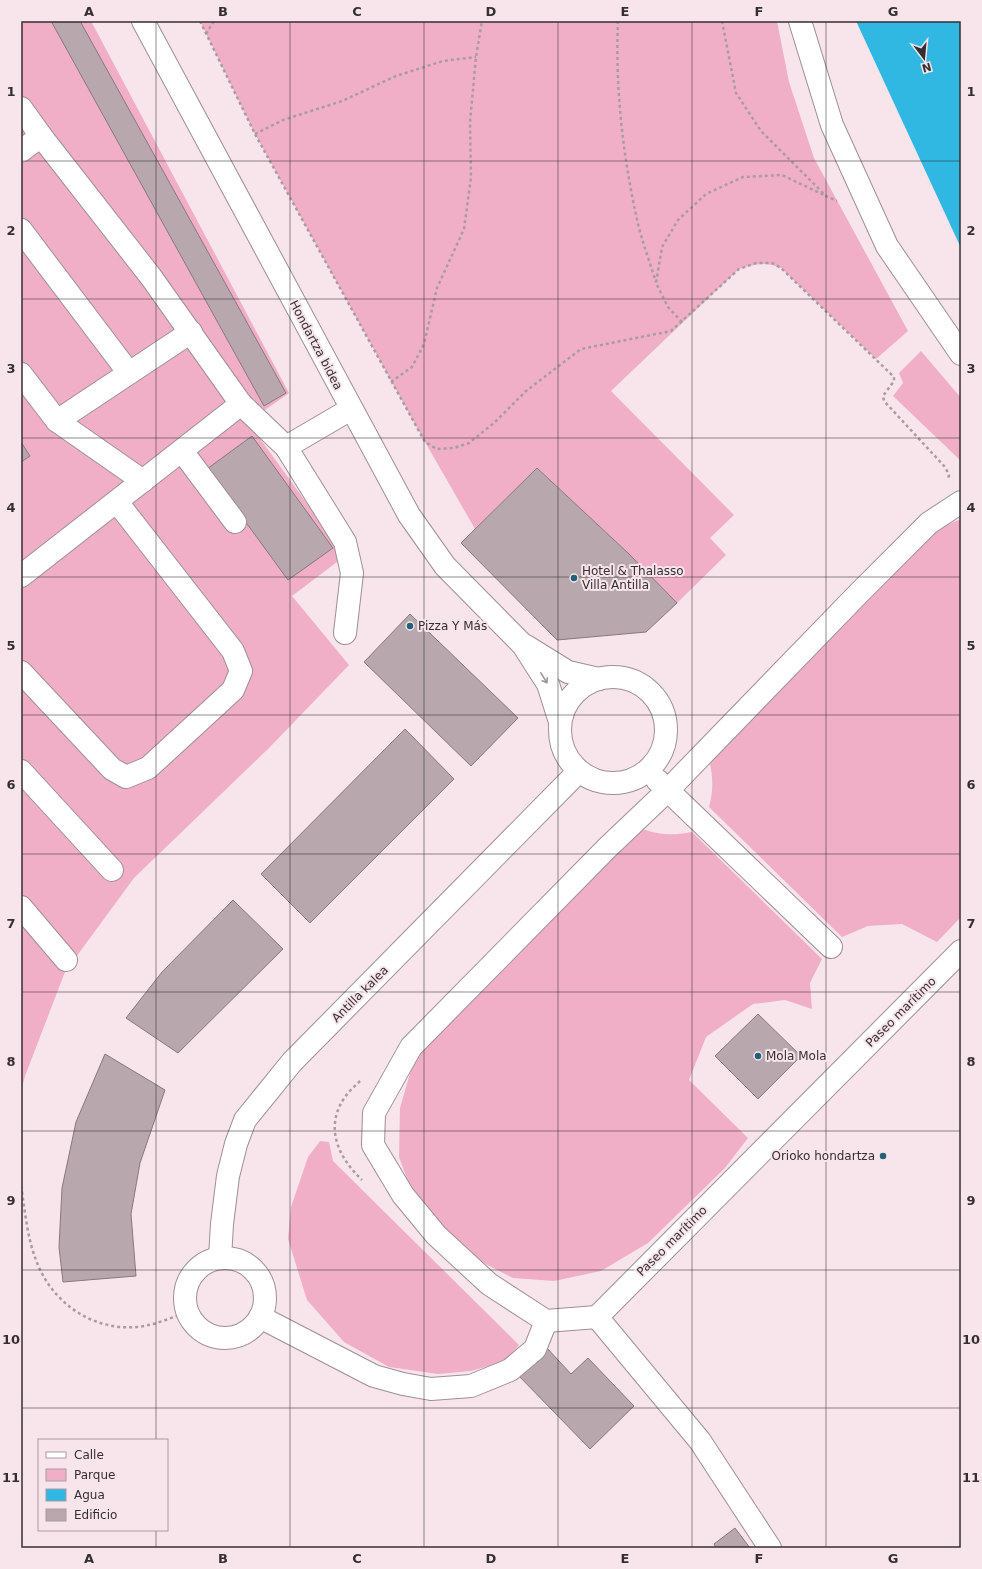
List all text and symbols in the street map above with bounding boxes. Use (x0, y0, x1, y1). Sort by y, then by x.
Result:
text: A (84, 4, 94, 19)
text: B (218, 4, 228, 19)
text: C (352, 4, 362, 19)
text: D (486, 4, 497, 19)
text: E (621, 4, 629, 19)
text: F (755, 4, 763, 19)
text: G (888, 4, 898, 19)
north arrow (904, 38, 944, 78)
text: N (920, 60, 933, 75)
text: 1 (6, 84, 16, 99)
text: 1 (966, 84, 976, 99)
text: 2 (6, 223, 16, 238)
text: 2 (966, 223, 976, 238)
street label: Hondartza bidea (286, 298, 346, 392)
text: 3 (6, 361, 16, 376)
text: 3 (966, 361, 976, 376)
text: 4 (6, 500, 16, 515)
text: 4 (966, 500, 976, 515)
place label: Hotel & Thalasso Villa Antilla (582, 564, 684, 592)
marker: Hotel & Thalasso Villa Antilla (569, 573, 579, 583)
place label: Pizza Y Más (418, 619, 487, 633)
marker: Pizza Y Más (405, 621, 415, 631)
text: 5 (6, 638, 16, 653)
text: 5 (966, 638, 976, 653)
one-way arrow (540, 672, 548, 684)
text: 6 (6, 777, 16, 792)
text: 6 (966, 777, 976, 792)
text: 7 (6, 916, 16, 931)
text: 7 (966, 916, 976, 931)
street label: Antilla kalea (329, 963, 391, 1025)
street label: Paseo marítimo (863, 974, 939, 1050)
place label: Mola Mola (766, 1049, 827, 1063)
marker: Mola Mola (753, 1051, 763, 1061)
text: 8 (6, 1054, 16, 1069)
text: 8 (966, 1054, 976, 1069)
place label: Orioko hondartza (771, 1149, 875, 1163)
marker: Orioko hondartza (878, 1151, 888, 1161)
text: 9 (6, 1193, 16, 1208)
text: 9 (966, 1193, 976, 1208)
street label: Paseo marítimo (634, 1203, 710, 1279)
text: 10 (2, 1332, 20, 1347)
text: 10 (962, 1332, 980, 1347)
legend (38, 1439, 168, 1531)
text: Calle (74, 1448, 104, 1462)
text: Parque (74, 1468, 115, 1482)
text: 11 (2, 1470, 20, 1485)
text: 11 (962, 1470, 980, 1485)
text: Agua (74, 1488, 105, 1502)
text: Edificio (74, 1508, 117, 1522)
text: A (84, 1551, 94, 1566)
text: B (218, 1551, 228, 1566)
text: C (352, 1551, 362, 1566)
text: D (486, 1551, 497, 1566)
text: E (621, 1551, 629, 1566)
text: F (755, 1551, 763, 1566)
text: G (888, 1551, 898, 1566)

